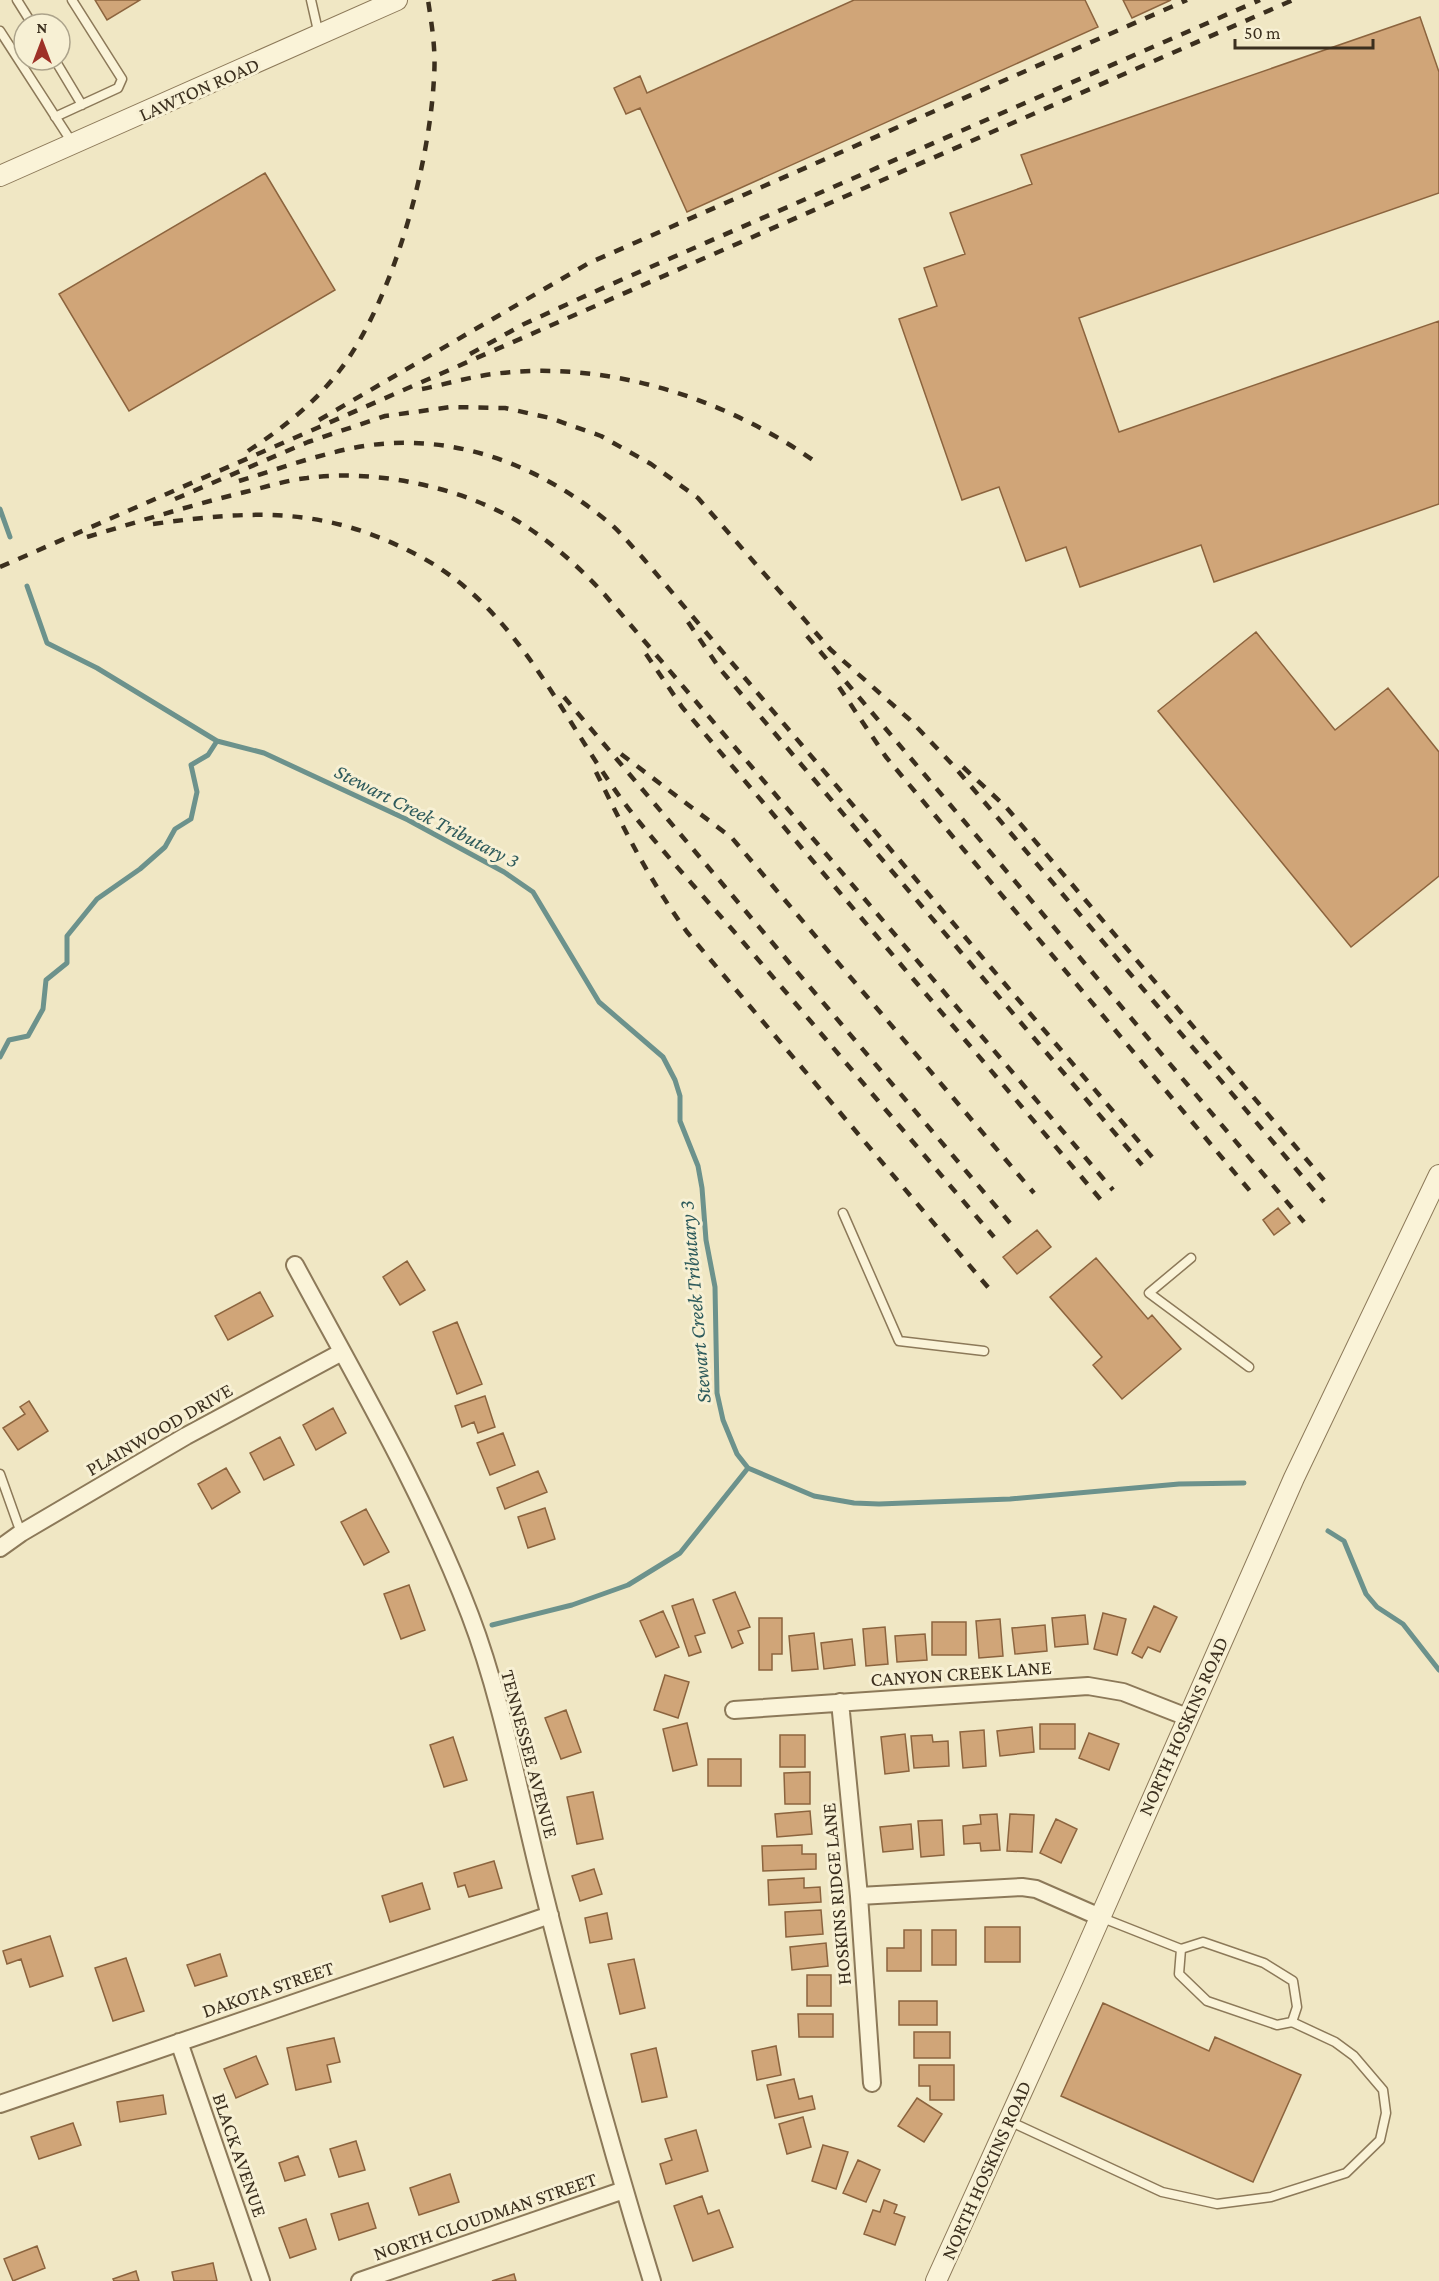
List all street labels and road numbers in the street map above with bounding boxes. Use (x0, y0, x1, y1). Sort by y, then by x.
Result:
street label: LAWTON ROAD (136, 53, 262, 125)
street label: PLAINWOOD DRIVE (82, 1378, 236, 1480)
street label: NORTH HOSKINS ROAD (1134, 1633, 1232, 1819)
street label: CANYON CREEK LANE (870, 1656, 1052, 1690)
street label: TENNESSEE AVENUE (497, 1667, 563, 1841)
street label: HOSKINS RIDGE LANE (817, 1802, 855, 1986)
street label: DAKOTA STREET (199, 1956, 337, 2022)
street label: NORTH HOSKINS ROAD (937, 2077, 1035, 2263)
street label: BLACK AVENUE (209, 2090, 272, 2220)
street label: NORTH CLOUDMAN STREET (370, 2167, 600, 2265)

